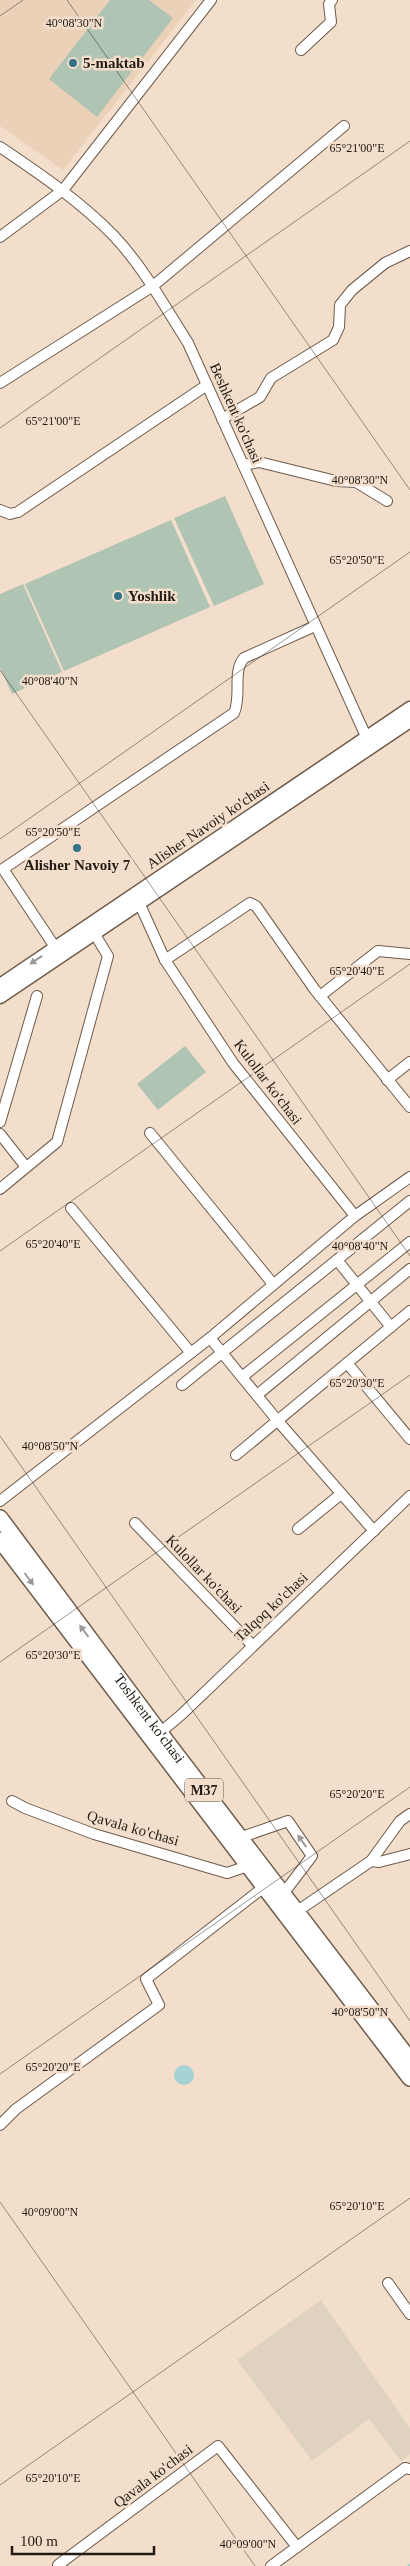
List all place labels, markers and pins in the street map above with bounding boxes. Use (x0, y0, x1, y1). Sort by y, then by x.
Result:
place label: 5-maktab (83, 55, 145, 71)
marker: 5-maktab (67, 57, 79, 69)
place label: Yoshlik (128, 588, 176, 604)
marker: Yoshlik (112, 590, 124, 602)
marker: Alisher Navoiy 7 (71, 842, 83, 854)
place label: Alisher Navoiy 7 (24, 857, 131, 873)

